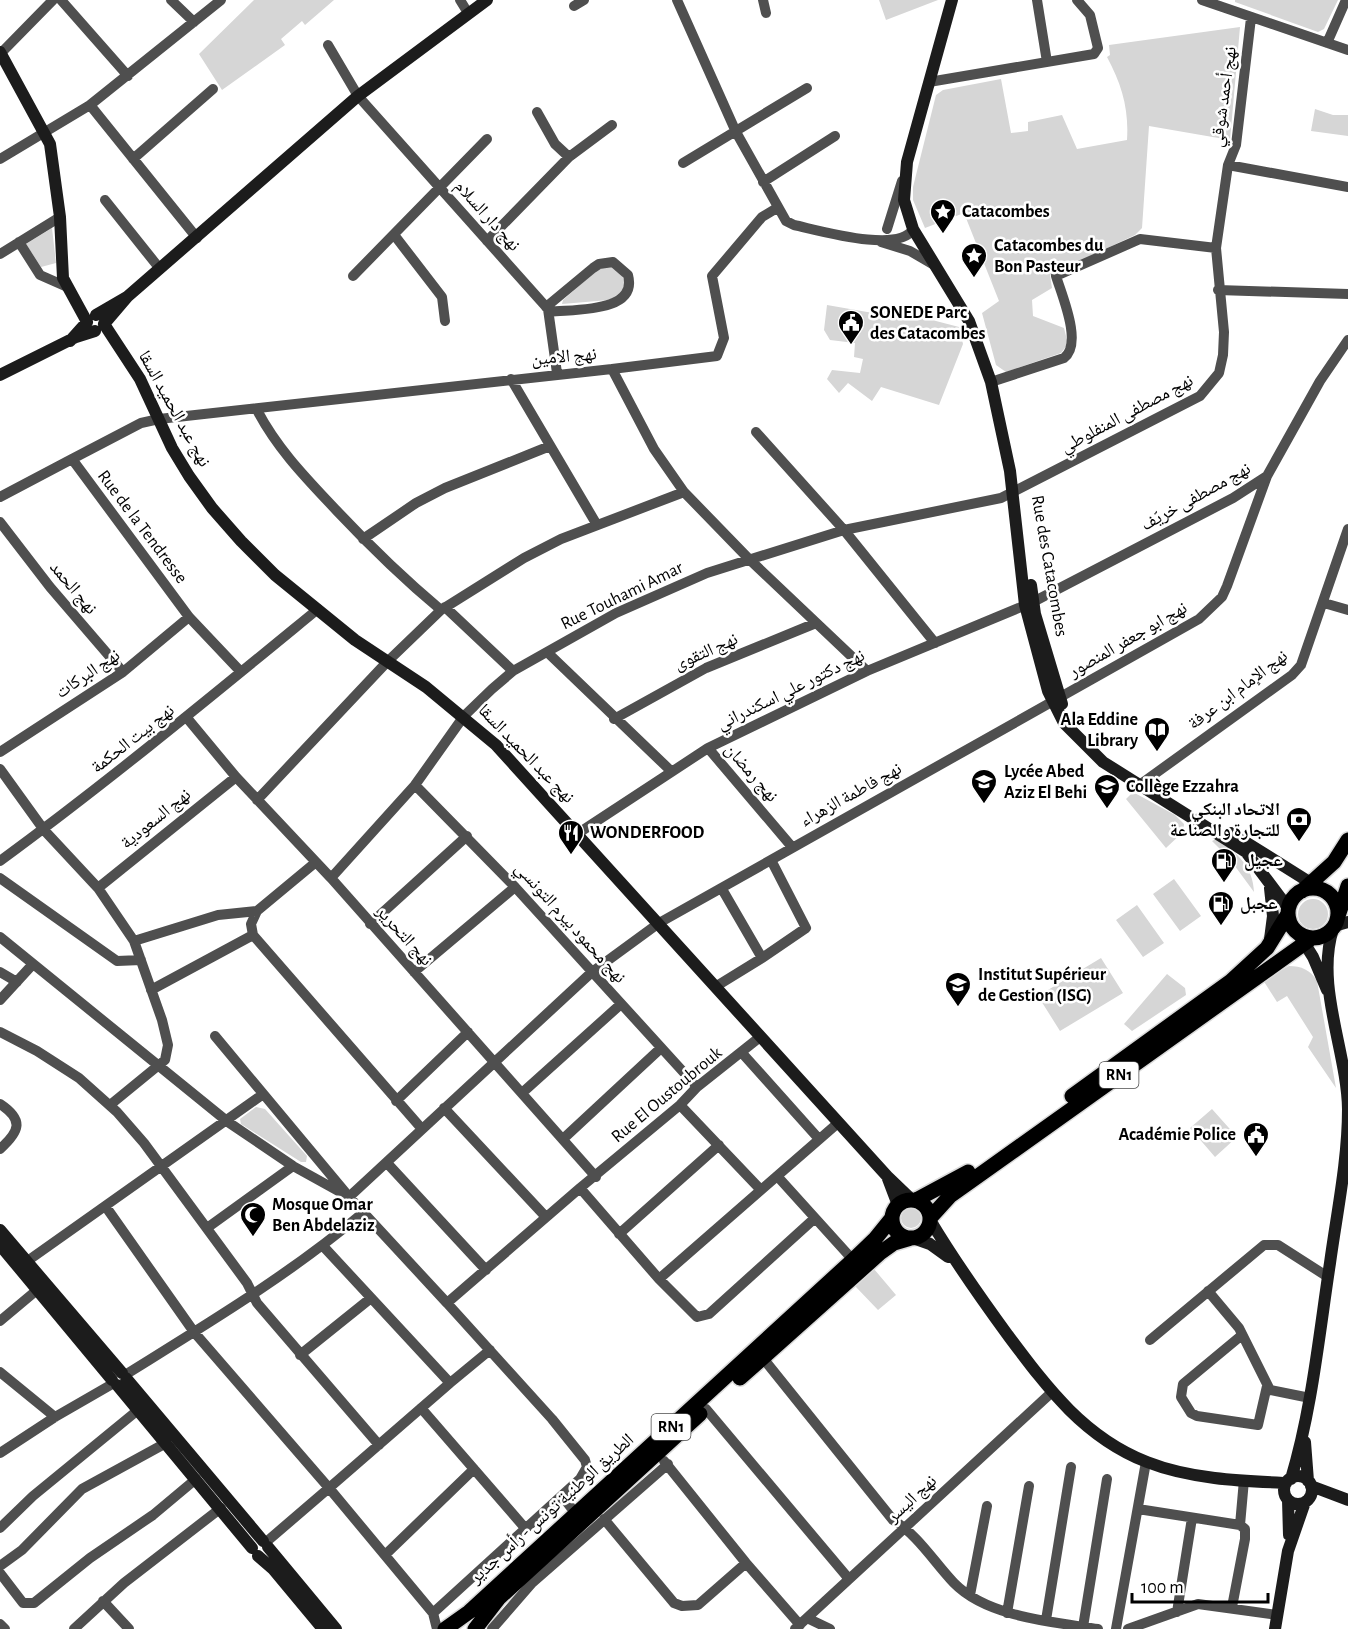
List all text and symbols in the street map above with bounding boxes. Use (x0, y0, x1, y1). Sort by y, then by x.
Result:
street label: نهج أحمد شوقي (1205, 45, 1245, 149)
street label: نهج دار السلام (449, 177, 523, 256)
place icon: Catacombes (928, 197, 958, 235)
place label: Catacombes (962, 203, 1050, 221)
place label: Catacombes du Bon Pasteur (994, 237, 1104, 276)
place icon: Catacombes du Bon Pasteur (959, 241, 989, 279)
place label: SONEDE Parc des Catacombes (870, 304, 985, 343)
public building icon: SONEDE Parc des Catacombes (836, 308, 866, 346)
street label: نهج الامين (531, 345, 598, 371)
street label: نهج عبد الحميد السقا (133, 348, 213, 471)
street label: نهج مصطفى المنفلوطي (1058, 371, 1199, 461)
street label: نهج مصطفى خريّف (1138, 459, 1255, 536)
street label: Rue de la Tendresse (94, 467, 190, 587)
street label: Rue des Catacombes (1028, 494, 1070, 638)
street label: نهج الحمد (44, 558, 100, 619)
street label: Rue Touhami Amar (558, 559, 686, 633)
street label: نهج ابو جعفر المنصور (1065, 599, 1191, 683)
street label: نهج التقوى (671, 630, 742, 676)
street label: نهج البركات (53, 646, 125, 704)
street label: نهج دكتور علي اسكندراني (714, 646, 870, 738)
street label: نهج الإمام ابن عرفة (1185, 647, 1292, 735)
street label: نهج بيت الحكمة (88, 701, 179, 778)
street label: نهج عبد الحميد السقا (473, 701, 578, 808)
place label: Ala Eddine Library (1060, 711, 1139, 750)
library icon: Ala Eddine Library (1142, 715, 1172, 753)
street label: نهج رمضان (719, 740, 781, 807)
street label: نهج فاطمة الزهراء (797, 760, 906, 832)
place label: Lycée Abed Aziz El Behi (1004, 763, 1087, 802)
school or university icon: Lycée Abed Aziz El Behi (969, 767, 999, 805)
school or university icon: Collège Ezzahra (1092, 772, 1122, 810)
place label: Collège Ezzahra (1126, 778, 1239, 796)
street label: نهج السعودية (118, 785, 196, 854)
place label: الاتحاد البنكي للتجارة والصناعة (1170, 801, 1280, 840)
bank icon: الاتحاد البنكي للتجارة والصناعة (1284, 805, 1314, 843)
restaurant icon: WONDERFOOD (556, 818, 586, 856)
place label: WONDERFOOD (590, 824, 705, 842)
fuel station icon: عجيل (1209, 846, 1239, 884)
place label: عجيل (1244, 852, 1283, 871)
street label: نهج محمود بيرم التونسي (508, 859, 629, 990)
fuel station icon: عجبل (1206, 889, 1236, 927)
place label: عجبل (1240, 895, 1278, 914)
street label: نهج التحرير (370, 902, 435, 971)
place label: Institut Supérieur de Gestion (ISG) (978, 966, 1107, 1005)
school or university icon: Institut Supérieur de Gestion (ISG) (943, 970, 973, 1008)
street label: Rue El Oustoubrouk (608, 1043, 726, 1146)
road number: RN1 (1100, 1062, 1138, 1088)
public building icon: Académie Police (1241, 1120, 1271, 1158)
place label: Académie Police (1119, 1126, 1236, 1144)
place label: Mosque Omar Ben Abdelaziz (272, 1196, 375, 1235)
mosque icon: Mosque Omar Ben Abdelaziz (238, 1200, 268, 1238)
road number: RN1 (652, 1414, 690, 1440)
street label: الطريق الوطنية تونس - رأس جدير (464, 1429, 638, 1589)
street label: نهج اليسر (883, 1472, 942, 1528)
scale bar (1132, 1566, 1268, 1604)
text: 100 m (1141, 1579, 1184, 1597)

